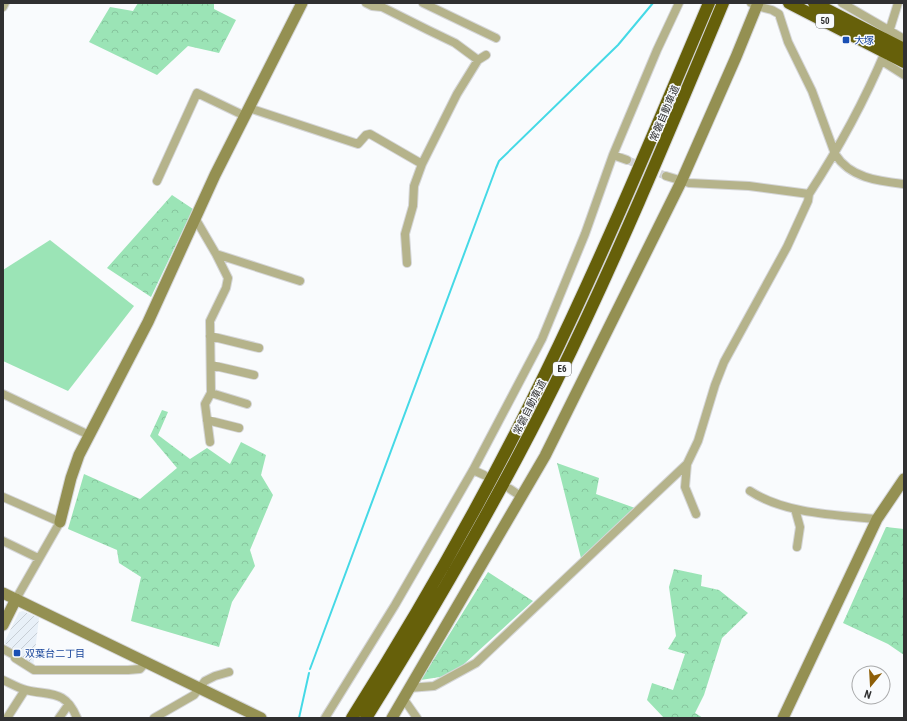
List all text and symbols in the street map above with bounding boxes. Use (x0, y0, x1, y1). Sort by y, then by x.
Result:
road number: 50 (816, 14, 834, 28)
marker: 大塚 (841, 35, 851, 45)
place label: 大塚 (854, 35, 874, 46)
street label: 常磐自動車道 (648, 83, 681, 143)
road number: E6 (553, 362, 571, 376)
street label: 常磐自動車道 (511, 378, 548, 436)
marker: 双葉台二丁目 (12, 648, 22, 658)
place label: 双葉台二丁目 (25, 648, 85, 659)
north arrow (851, 665, 891, 705)
text: N (863, 687, 873, 701)

